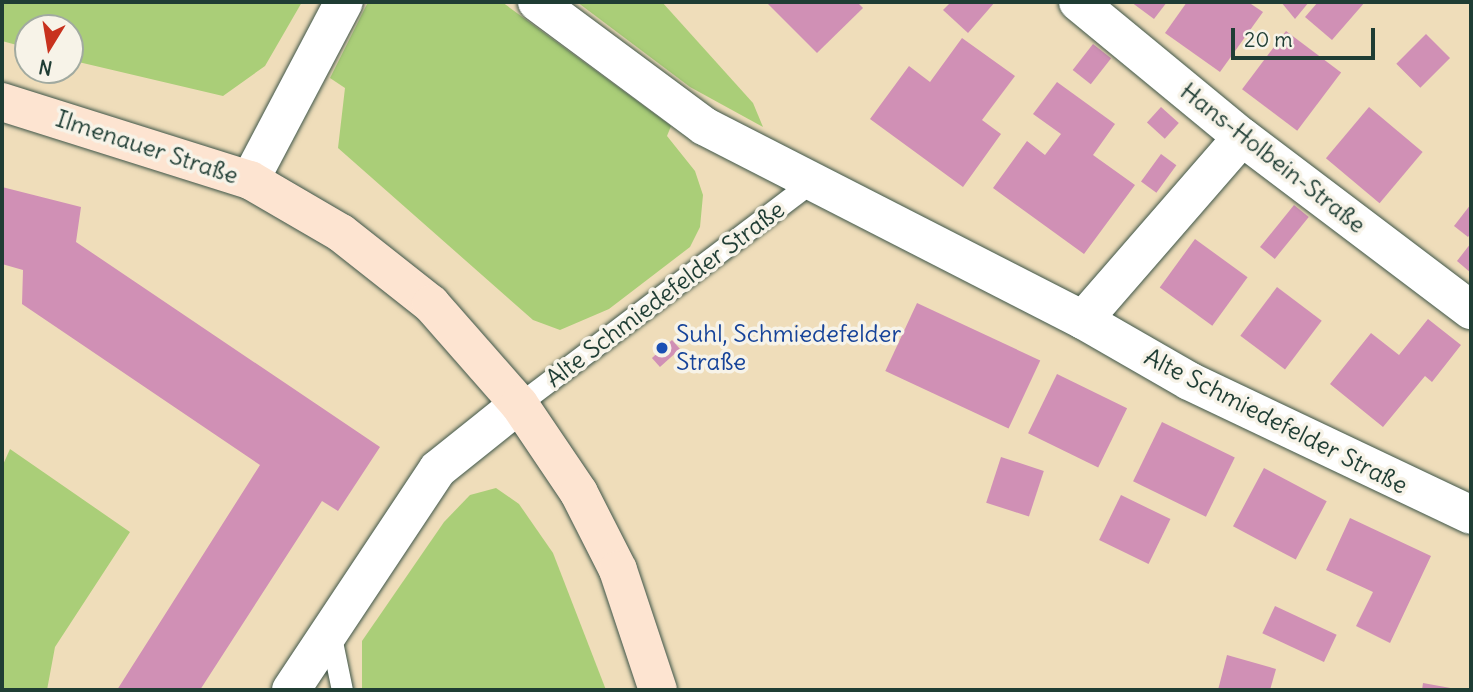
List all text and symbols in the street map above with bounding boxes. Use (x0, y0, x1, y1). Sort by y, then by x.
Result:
north arrow (14, 14, 84, 84)
scale bar (1235, 14, 1378, 58)
text: 20 m (1244, 26, 1293, 53)
text: N (37, 55, 54, 81)
street label: Hans-Holbein-Straße (1175, 77, 1371, 239)
street label: Ilmenauer Straße (52, 104, 242, 190)
street label: Alte Schmiedefelder Straße (540, 195, 790, 393)
place label: Suhl, Schmiedefelder Straße (676, 320, 901, 376)
marker: Suhl, Schmiedefelder Straße (654, 340, 670, 356)
street label: Alte Schmiedefelder Straße (1140, 342, 1412, 500)

